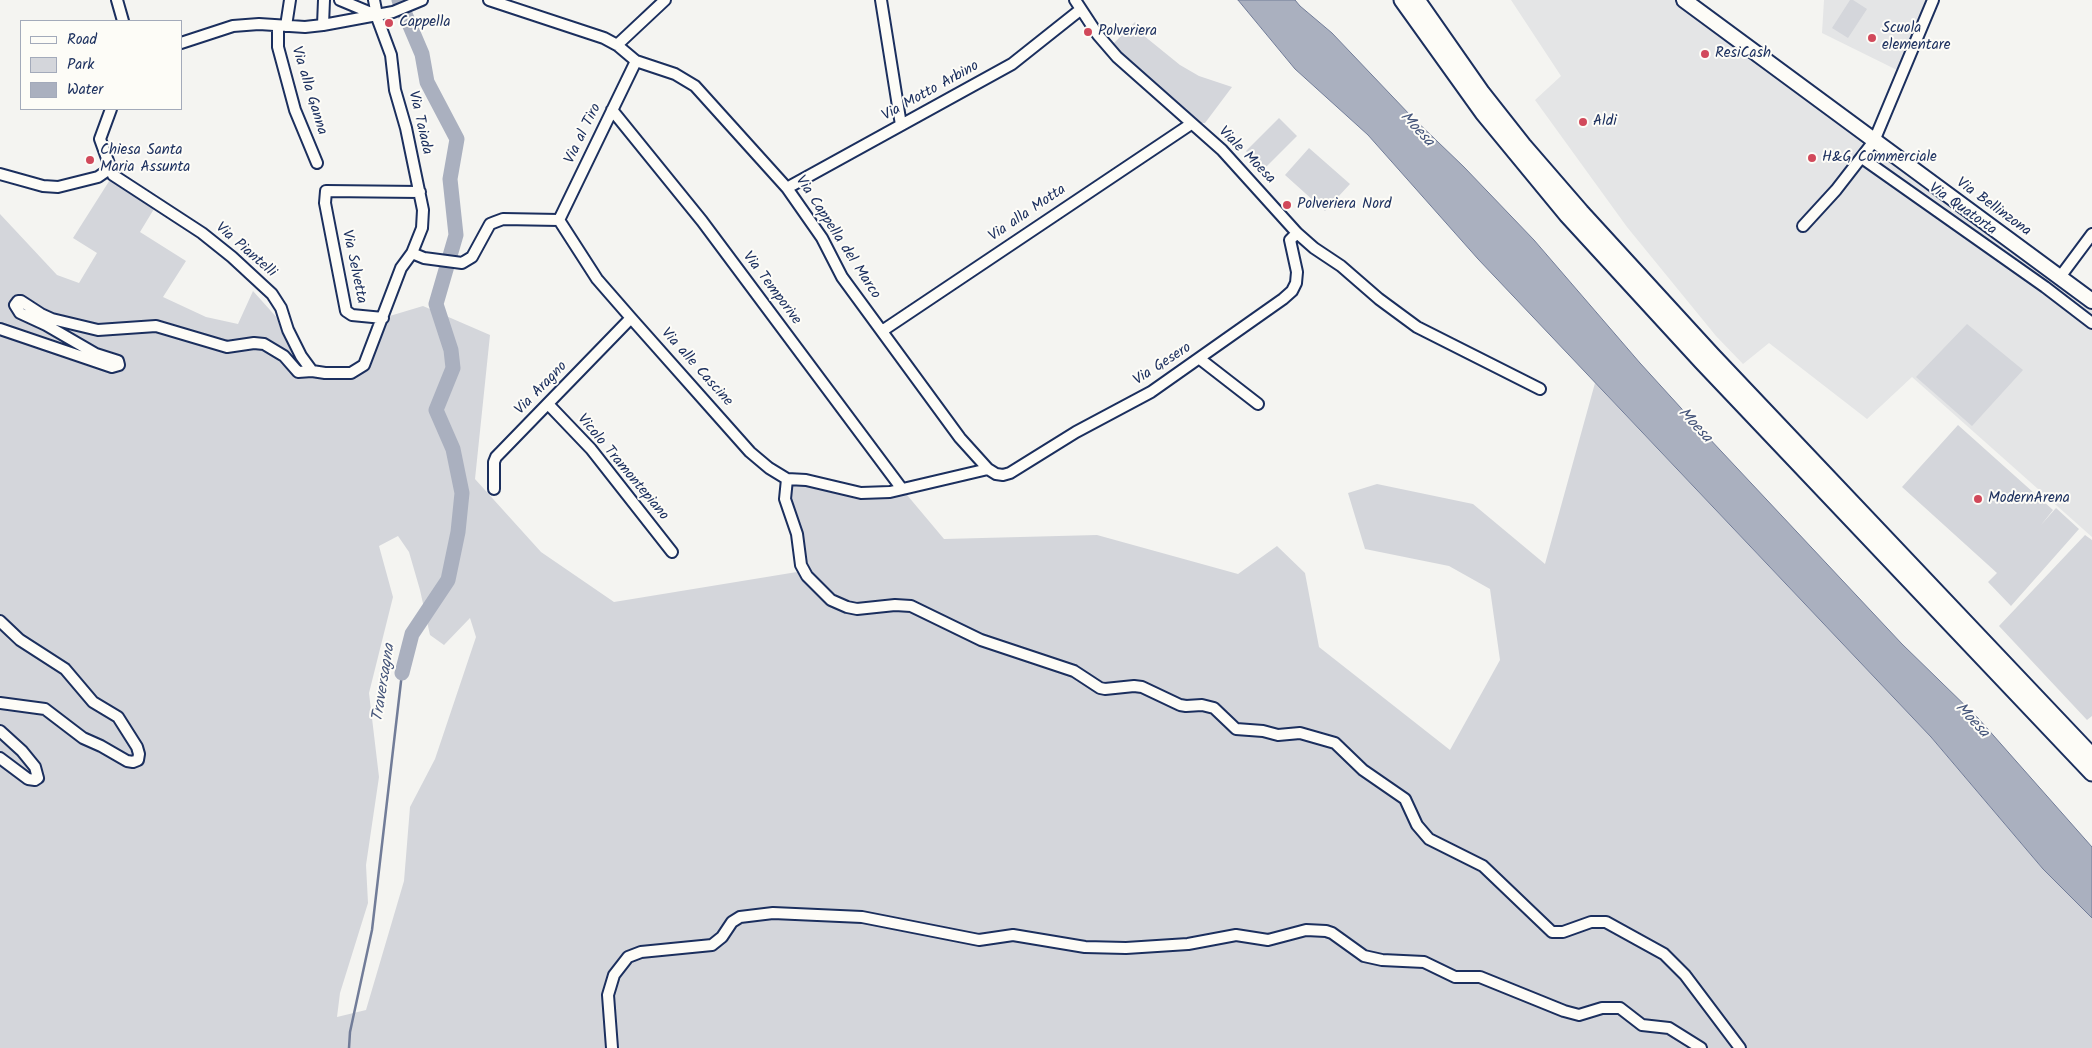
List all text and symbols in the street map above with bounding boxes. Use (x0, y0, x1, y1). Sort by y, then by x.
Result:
place label: Cappella (399, 14, 450, 32)
marker: Cappella (383, 17, 395, 29)
legend (20, 20, 182, 110)
place label: Scuola elementare (1882, 20, 1950, 55)
place label: Polveriera (1098, 23, 1157, 41)
marker: Polveriera (1082, 26, 1094, 38)
text: Road (67, 28, 97, 52)
marker: Scuola elementare (1866, 32, 1878, 44)
street label: Via alla Ganna (286, 45, 330, 137)
place label: ResiCash (1715, 45, 1771, 63)
marker: ResiCash (1699, 48, 1711, 60)
text: Park (67, 53, 94, 77)
street label: Via Motto Arbino (879, 58, 983, 126)
text: Water (67, 78, 103, 102)
street label: Via Taiada (403, 89, 435, 157)
street label: Via al Tiro (562, 101, 606, 167)
water label: Moesa (1395, 108, 1437, 152)
place label: Aldi (1593, 113, 1617, 131)
marker: Aldi (1577, 116, 1589, 128)
street label: Viale Moesa (1214, 124, 1278, 188)
place label: Chiesa Santa Maria Assunta (100, 142, 190, 177)
place label: H&G Commerciale (1822, 149, 1937, 167)
marker: H&G Commerciale (1806, 152, 1818, 164)
marker: Chiesa Santa Maria Assunta (84, 154, 96, 166)
street label: Via Cappella del Marco (790, 173, 884, 303)
street label: Via Bellinzona (1952, 175, 2034, 241)
street label: Via Quatorta (1925, 180, 1999, 240)
street label: Via alla Motta (986, 182, 1070, 246)
place label: Polveriera Nord (1297, 196, 1391, 214)
marker: Polveriera Nord (1281, 199, 1293, 211)
street label: Via Piantelli (211, 220, 279, 282)
street label: Via Selvetta (336, 229, 370, 305)
street label: Via Temporive (738, 249, 804, 329)
street label: Via alle Cascine (656, 325, 736, 411)
street label: Via Gesero (1131, 340, 1195, 390)
street label: Via Aragno (512, 358, 572, 420)
water label: Moesa (1673, 404, 1715, 448)
street label: Vicolo Tramontepiano (572, 411, 672, 525)
place label: ModernArena (1988, 490, 2070, 508)
marker: ModernArena (1972, 493, 1984, 505)
water label: Traversagna (369, 643, 401, 723)
water label: Moesa (1950, 699, 1992, 743)

